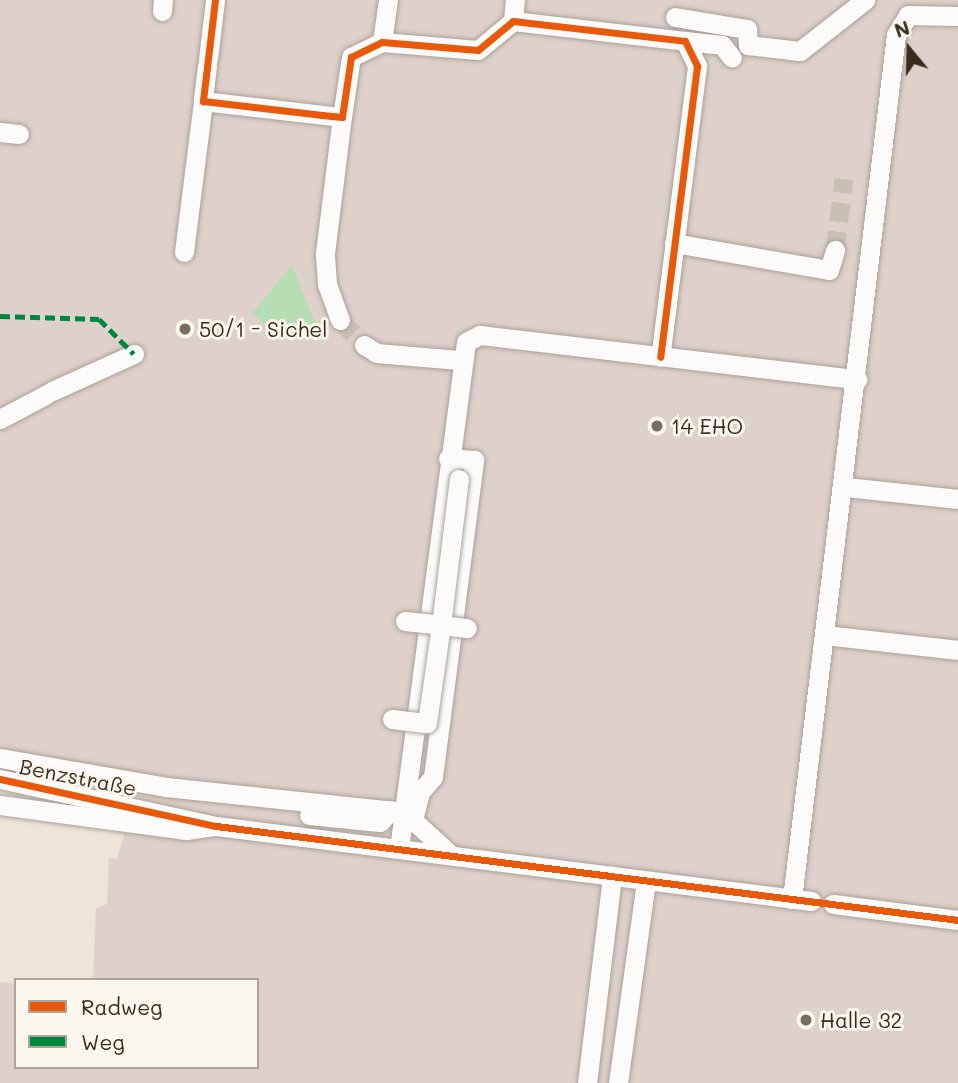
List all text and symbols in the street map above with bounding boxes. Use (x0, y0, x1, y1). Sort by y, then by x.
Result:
north arrow (874, 14, 944, 84)
text: N (891, 15, 913, 43)
place label: 50/1 - Sichel (199, 316, 328, 342)
marker: 50/1 - Sichel (177, 321, 193, 337)
place label: 14 EHO (671, 413, 743, 439)
marker: 14 EHO (649, 418, 665, 434)
street label: Benzstraße (17, 753, 139, 801)
legend (14, 978, 259, 1069)
text: Radweg (81, 993, 162, 1020)
place label: Halle 32 (820, 1007, 902, 1033)
marker: Halle 32 (798, 1012, 814, 1028)
text: Weg (81, 1028, 125, 1055)

